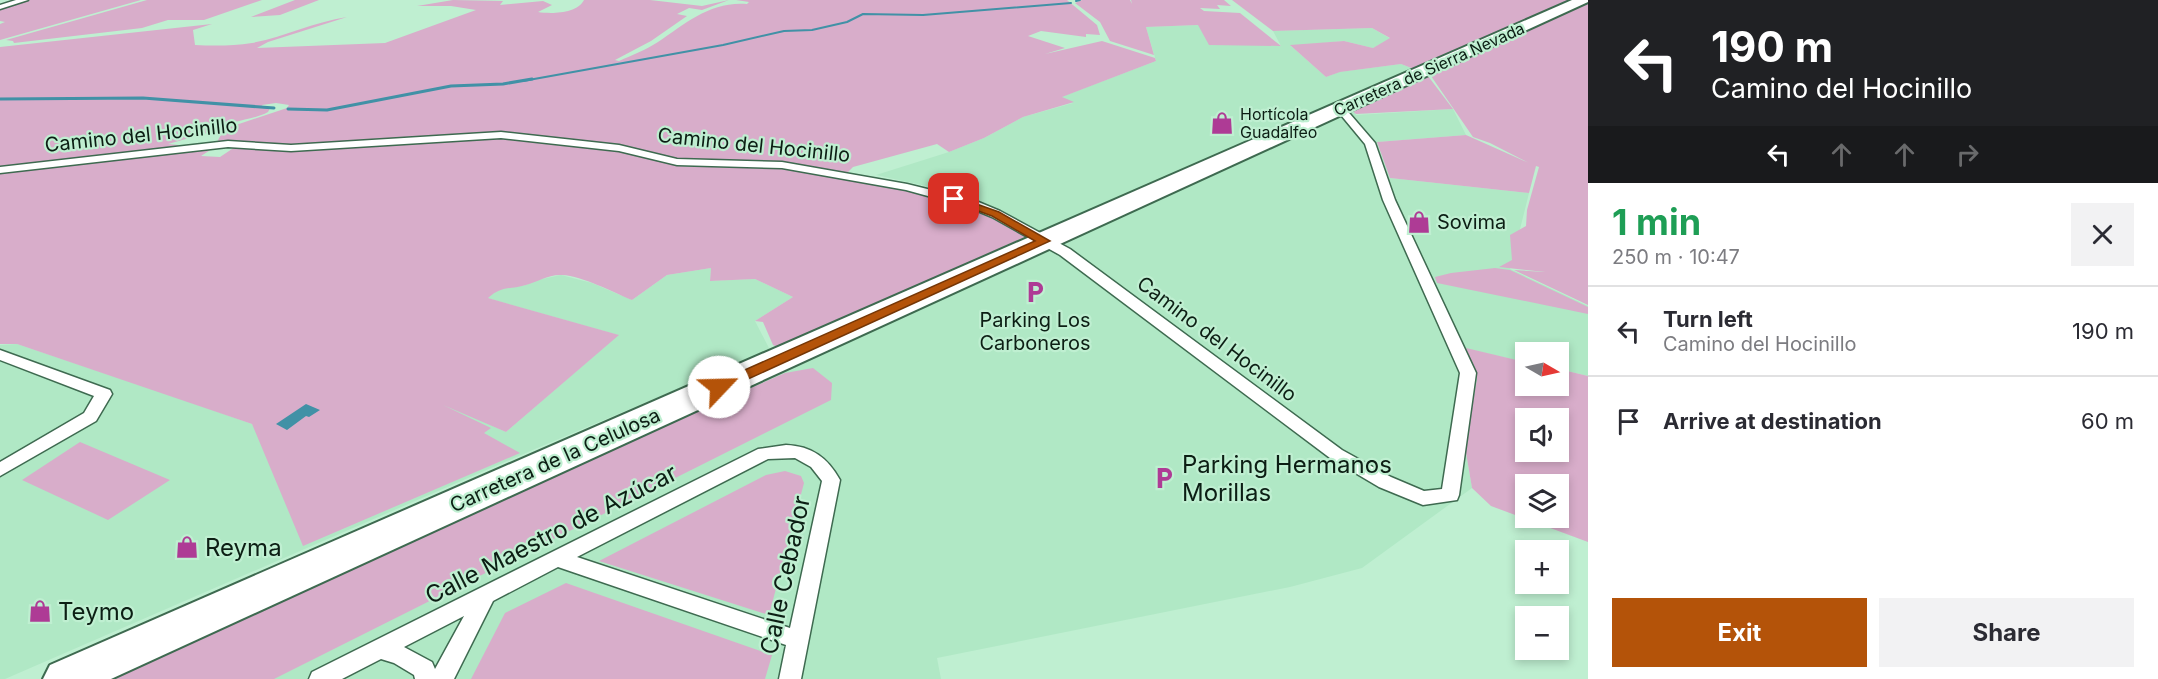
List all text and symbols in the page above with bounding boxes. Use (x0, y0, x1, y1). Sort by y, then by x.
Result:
street label: Carretera de Sierra Nevada (1331, 18, 1527, 120)
text: 190 m (1711, 21, 1833, 72)
icon: left (1612, 24, 1690, 102)
text: Camino del Hocinillo (1711, 72, 1972, 105)
place label: Hortícola Guadalfeo (1240, 104, 1317, 142)
shop icon: Hortícola Guadalfeo (1209, 110, 1235, 136)
street label: Camino del Hocinillo (44, 113, 238, 157)
street label: Camino del Hocinillo (657, 123, 851, 167)
icon: left (1762, 138, 1795, 171)
icon: ahead (1825, 138, 1858, 171)
icon: ahead (1888, 138, 1921, 171)
icon: right (1951, 138, 1984, 171)
pin (928, 173, 979, 224)
icon: arrive (937, 182, 970, 215)
text: 1 min (1612, 200, 1701, 244)
button: close (2071, 203, 2134, 266)
shop icon: Sovima (1406, 209, 1432, 235)
place label: Sovima (1437, 210, 1506, 234)
text: 250 m · 10:47 (1612, 245, 1740, 269)
street label: Camino del Hocinillo (1133, 271, 1301, 407)
parking icon: Parking Los Carboneros (1022, 279, 1048, 305)
text: Turn left (1663, 306, 1753, 332)
place label: Parking Los Carboneros (979, 308, 1091, 355)
icon: left (1612, 315, 1645, 348)
text: 190 m (2072, 318, 2134, 344)
text: Camino del Hocinillo (1663, 332, 1856, 356)
north arrow (1515, 342, 1569, 396)
map controls (1515, 342, 1569, 660)
position arrow (687, 355, 751, 419)
street label: Carretera de la Celulosa (446, 403, 664, 517)
icon: arrive (1612, 405, 1645, 438)
button: sound (1515, 408, 1569, 462)
text: Arrive at destination (1663, 408, 1882, 434)
text: 60 m (2081, 408, 2134, 434)
place label: Parking Hermanos Morillas (1182, 450, 1392, 507)
street label: Calle Maestro de Azúcar (420, 458, 682, 610)
parking icon: Parking Hermanos Morillas (1151, 465, 1177, 491)
button: layers (1515, 474, 1569, 528)
street label: Calle Cebador (754, 493, 816, 657)
place label: Reyma (205, 533, 282, 562)
shop icon: Reyma (174, 534, 200, 560)
button: + (1515, 540, 1569, 594)
place label: Teymo (58, 597, 134, 626)
shop icon: Teymo (27, 598, 53, 624)
button: Exit (1612, 598, 1867, 667)
button: Share (1879, 598, 2134, 667)
button: − (1515, 606, 1569, 660)

